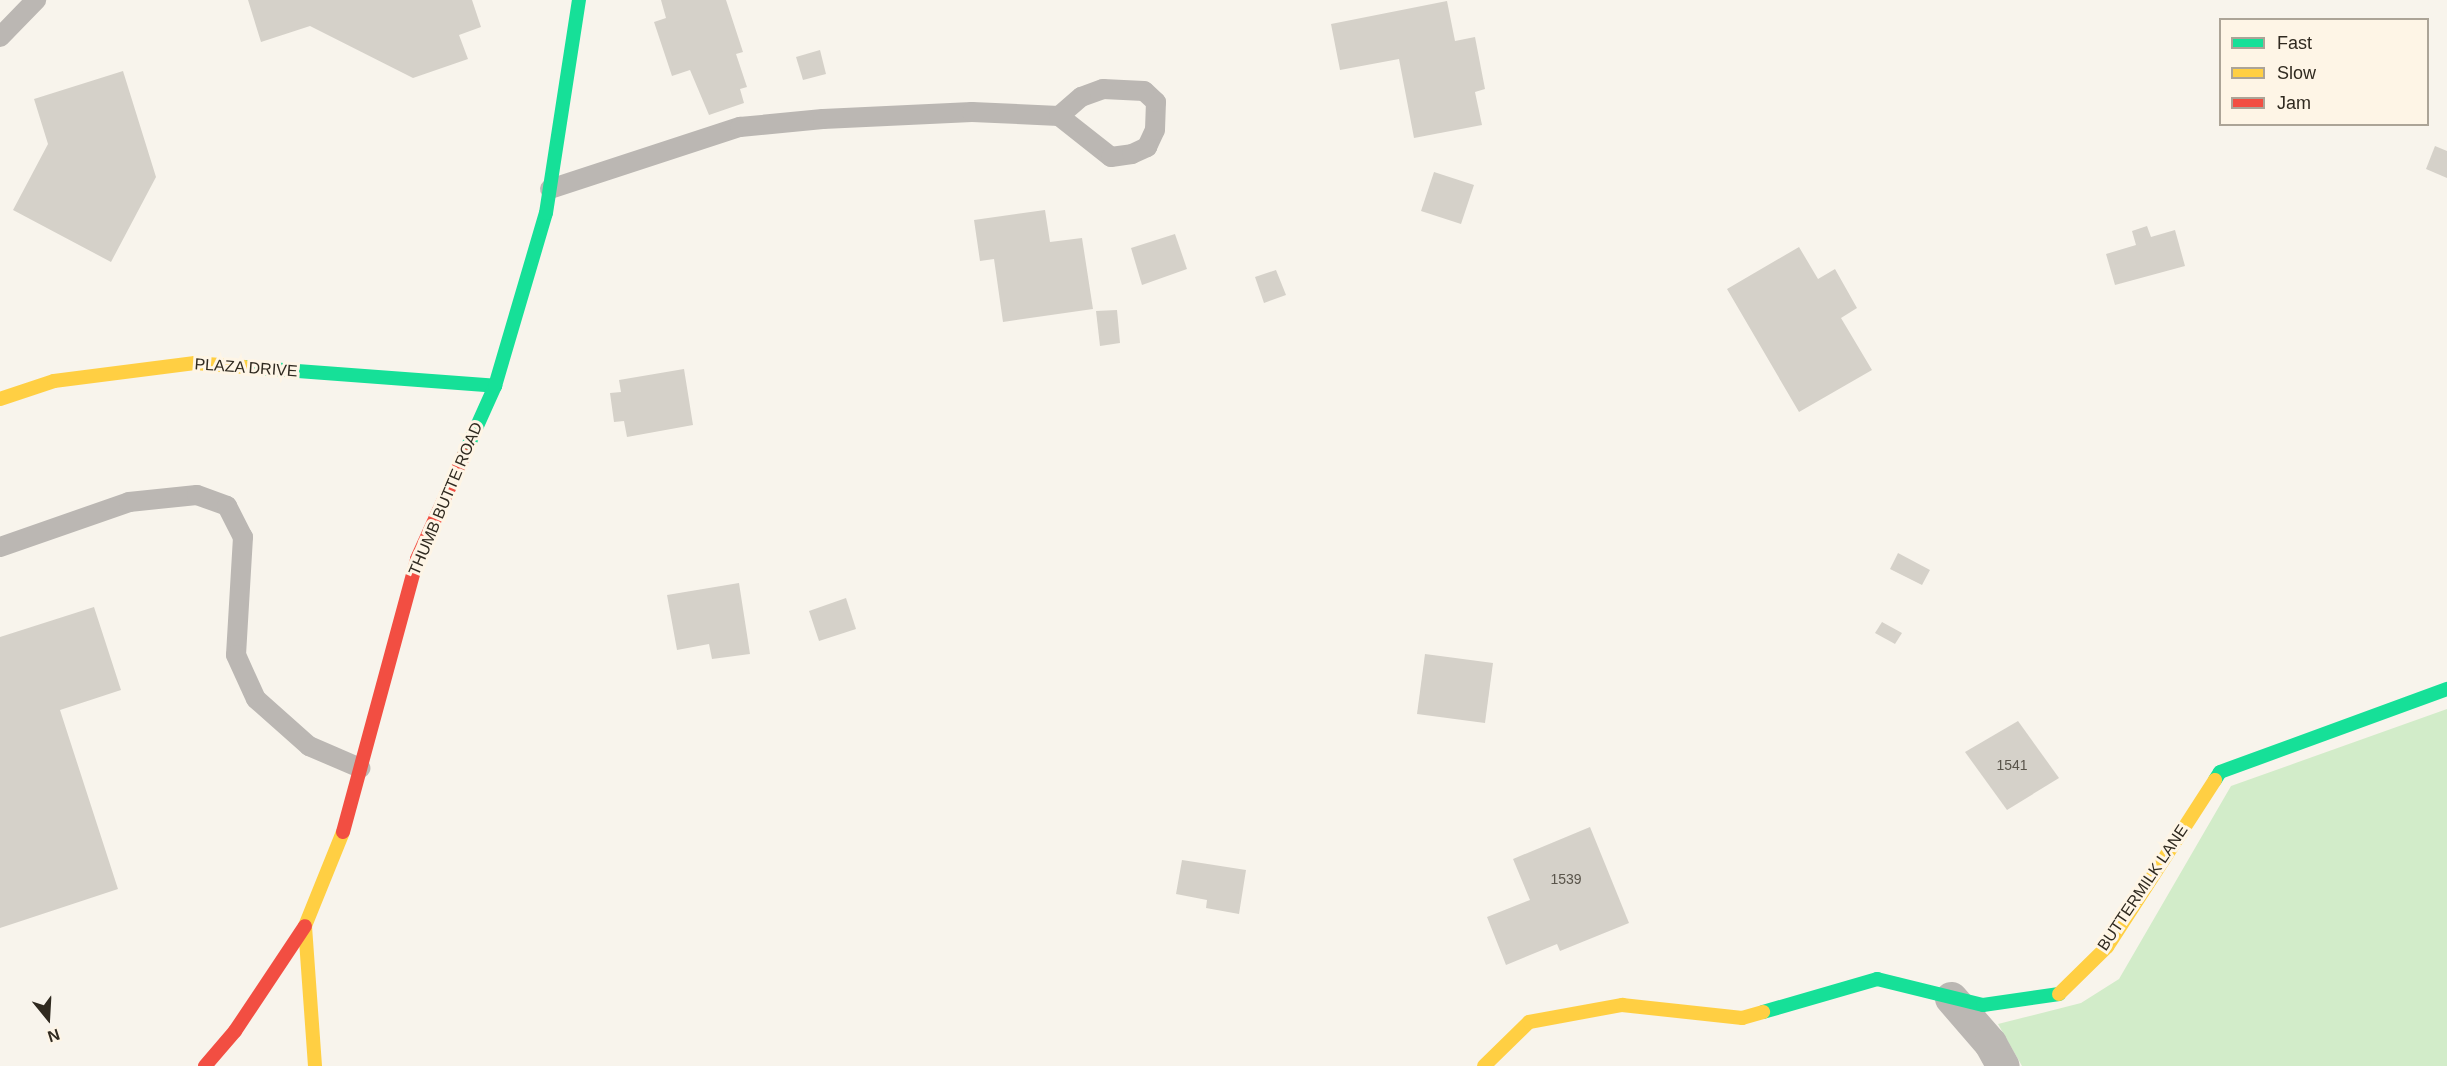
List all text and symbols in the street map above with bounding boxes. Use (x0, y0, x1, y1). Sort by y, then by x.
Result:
legend (2219, 18, 2429, 126)
text: Fast (2277, 33, 2312, 53)
text: Slow (2277, 63, 2316, 83)
text: Jam (2277, 93, 2311, 113)
street label: PLAZA DRIVE (193, 355, 299, 381)
street label: THUMB BUTTE ROAD (405, 420, 487, 578)
house number: 1541 (1996, 757, 2028, 773)
street label: BUTTERMILK LANE (2094, 821, 2192, 955)
house number: 1539 (1550, 871, 1582, 887)
north arrow (18, 988, 78, 1048)
text: N (46, 1026, 62, 1045)

